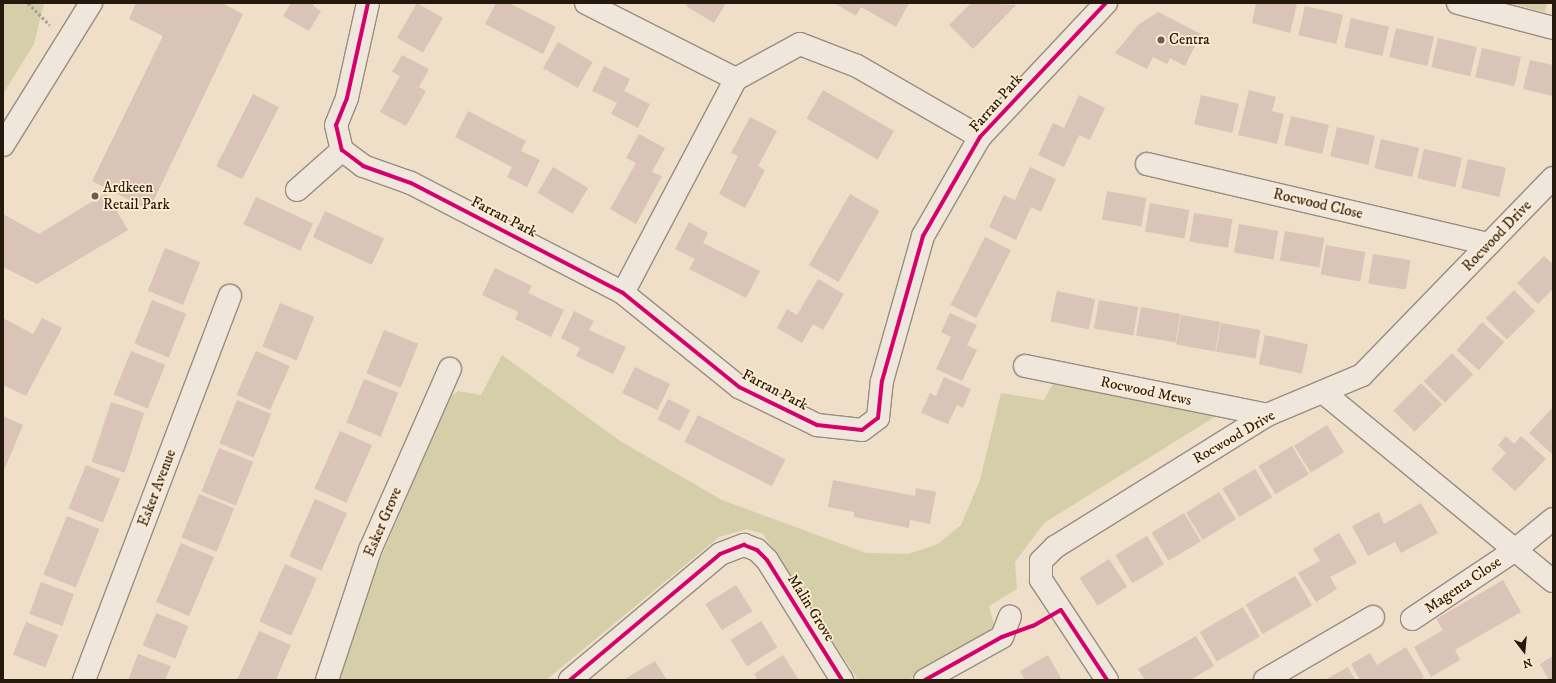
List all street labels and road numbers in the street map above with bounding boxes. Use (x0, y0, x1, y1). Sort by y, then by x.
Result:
street label: Farran Park (966, 70, 1026, 136)
street label: Rocwood Close (1271, 185, 1365, 223)
street label: Farran Park (468, 193, 540, 241)
street label: Rocwood Drive (1459, 197, 1535, 275)
street label: Farran Park (739, 366, 811, 414)
street label: Rocwood Mews (1099, 373, 1193, 409)
street label: Rocwood Drive (1190, 406, 1278, 468)
street label: Esker Avenue (134, 447, 180, 529)
street label: Esker Grove (360, 484, 406, 560)
street label: Magenta Close (1421, 553, 1505, 617)
street label: Malin Grove (783, 571, 839, 645)

